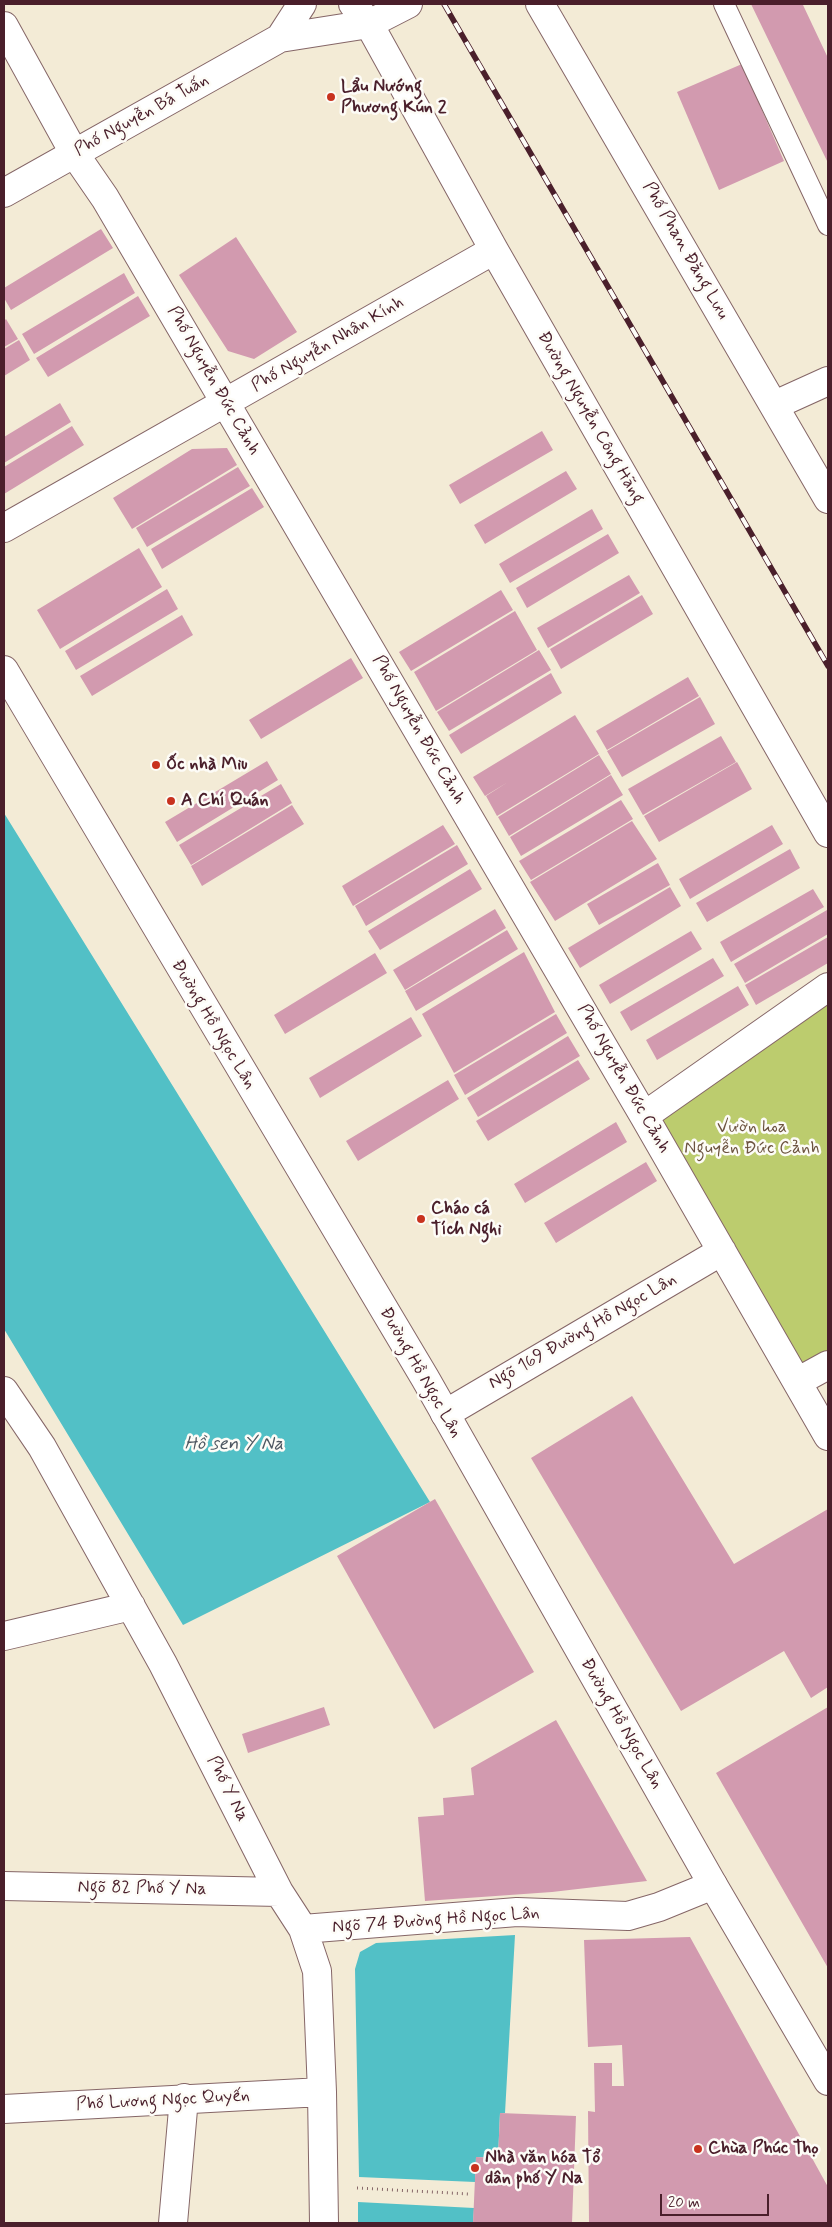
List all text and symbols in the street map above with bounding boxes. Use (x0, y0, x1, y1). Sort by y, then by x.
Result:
street label: Phố Nguyễn Bá Tuấn (71, 70, 213, 162)
place label: Lẩu Nướng Phương Kún 2 (341, 76, 447, 118)
marker: Lẩu Nướng Phương Kún 2 (325, 91, 337, 103)
street label: Phố Phan Đăng Lưu (637, 178, 733, 324)
street label: Phố Nguyễn Nhân Kính (248, 293, 408, 397)
street label: Phố Nguyễn Đức Cảnh (162, 303, 264, 459)
street label: Đường Nguyễn Công Hãng (532, 328, 648, 508)
street label: Phố Nguyễn Đức Cảnh (367, 652, 469, 808)
place label: Ốc nhà Miu (166, 754, 247, 776)
marker: Ốc nhà Miu (150, 759, 162, 771)
place label: A Chí Quán (181, 790, 269, 812)
marker: A Chí Quán (165, 795, 177, 807)
street label: Đường Hồ Ngọc Lân (166, 956, 260, 1094)
street label: Phố Nguyễn Đức Cảnh (572, 1001, 674, 1157)
park label: Vườn hoa Nguyễn Đức Cảnh (684, 1117, 820, 1160)
place label: Cháo cá Tích Nghi (431, 1198, 502, 1240)
marker: Cháo cá Tích Nghi (415, 1213, 427, 1225)
street label: Ngõ 169 Đường Hồ Ngọc Lân (485, 1269, 681, 1395)
street label: Đường Hồ Ngọc Lân (374, 1304, 466, 1442)
water label: Hồ sen Y Na (184, 1434, 284, 1456)
street label: Đường Hồ Ngọc Lân (575, 1655, 667, 1793)
street label: Phố Y Na (201, 1753, 253, 1825)
street label: Ngõ 82 Phố Y Na (77, 1877, 207, 1901)
street label: Ngõ 74 Đường Hồ Ngọc Lân (332, 1903, 540, 1939)
street label: Phố Lương Ngọc Quyến (75, 2086, 251, 2116)
place label: Chùa Phúc Thọ (708, 2138, 819, 2160)
marker: Chùa Phúc Thọ (692, 2143, 704, 2155)
place label: Nhà văn hóa Tổ dân phố Y Na (485, 2147, 600, 2190)
marker: Nhà văn hóa Tổ dân phố Y Na (469, 2162, 481, 2174)
scale bar (662, 2184, 771, 2216)
text: 20 m (668, 2193, 700, 2213)

